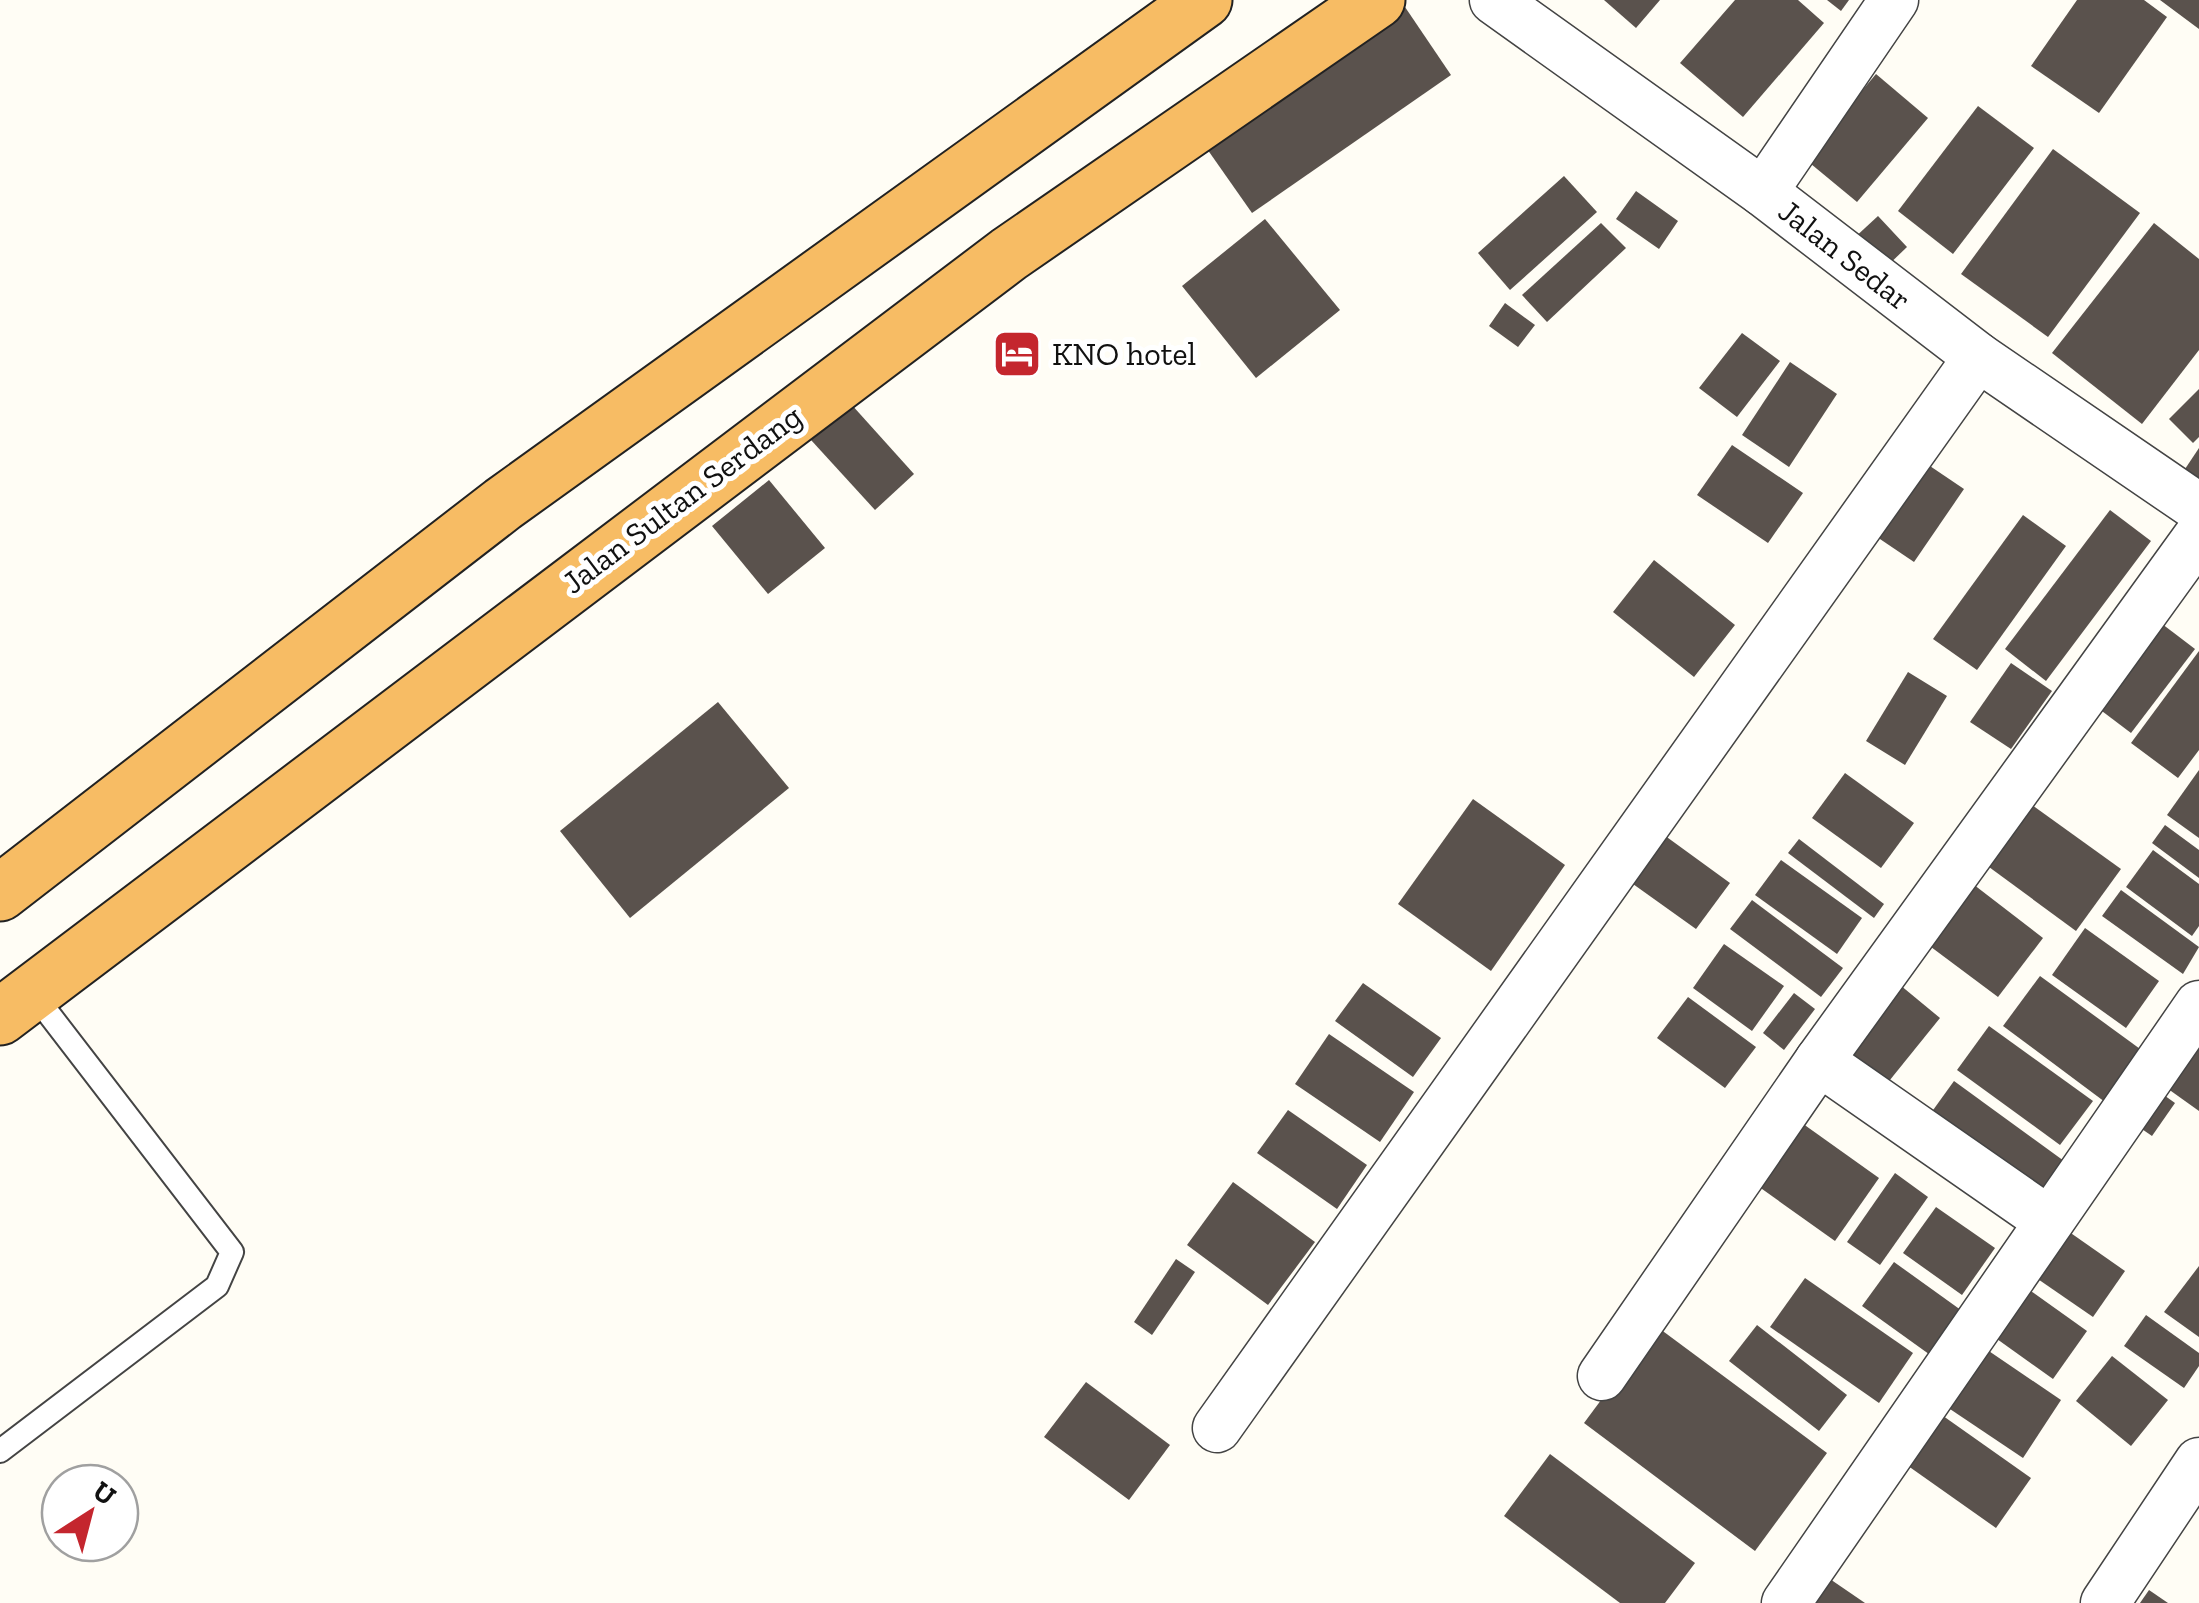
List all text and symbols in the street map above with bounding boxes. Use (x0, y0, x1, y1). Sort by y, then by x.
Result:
street label: Jalan Sedar (1771, 192, 1919, 318)
hotel icon: KNO hotel (991, 328, 1043, 380)
place label: KNO hotel (1052, 335, 1196, 373)
street label: Jalan Sultan Serdang (555, 397, 809, 601)
north arrow (40, 1463, 140, 1563)
text: U (87, 1474, 122, 1512)

